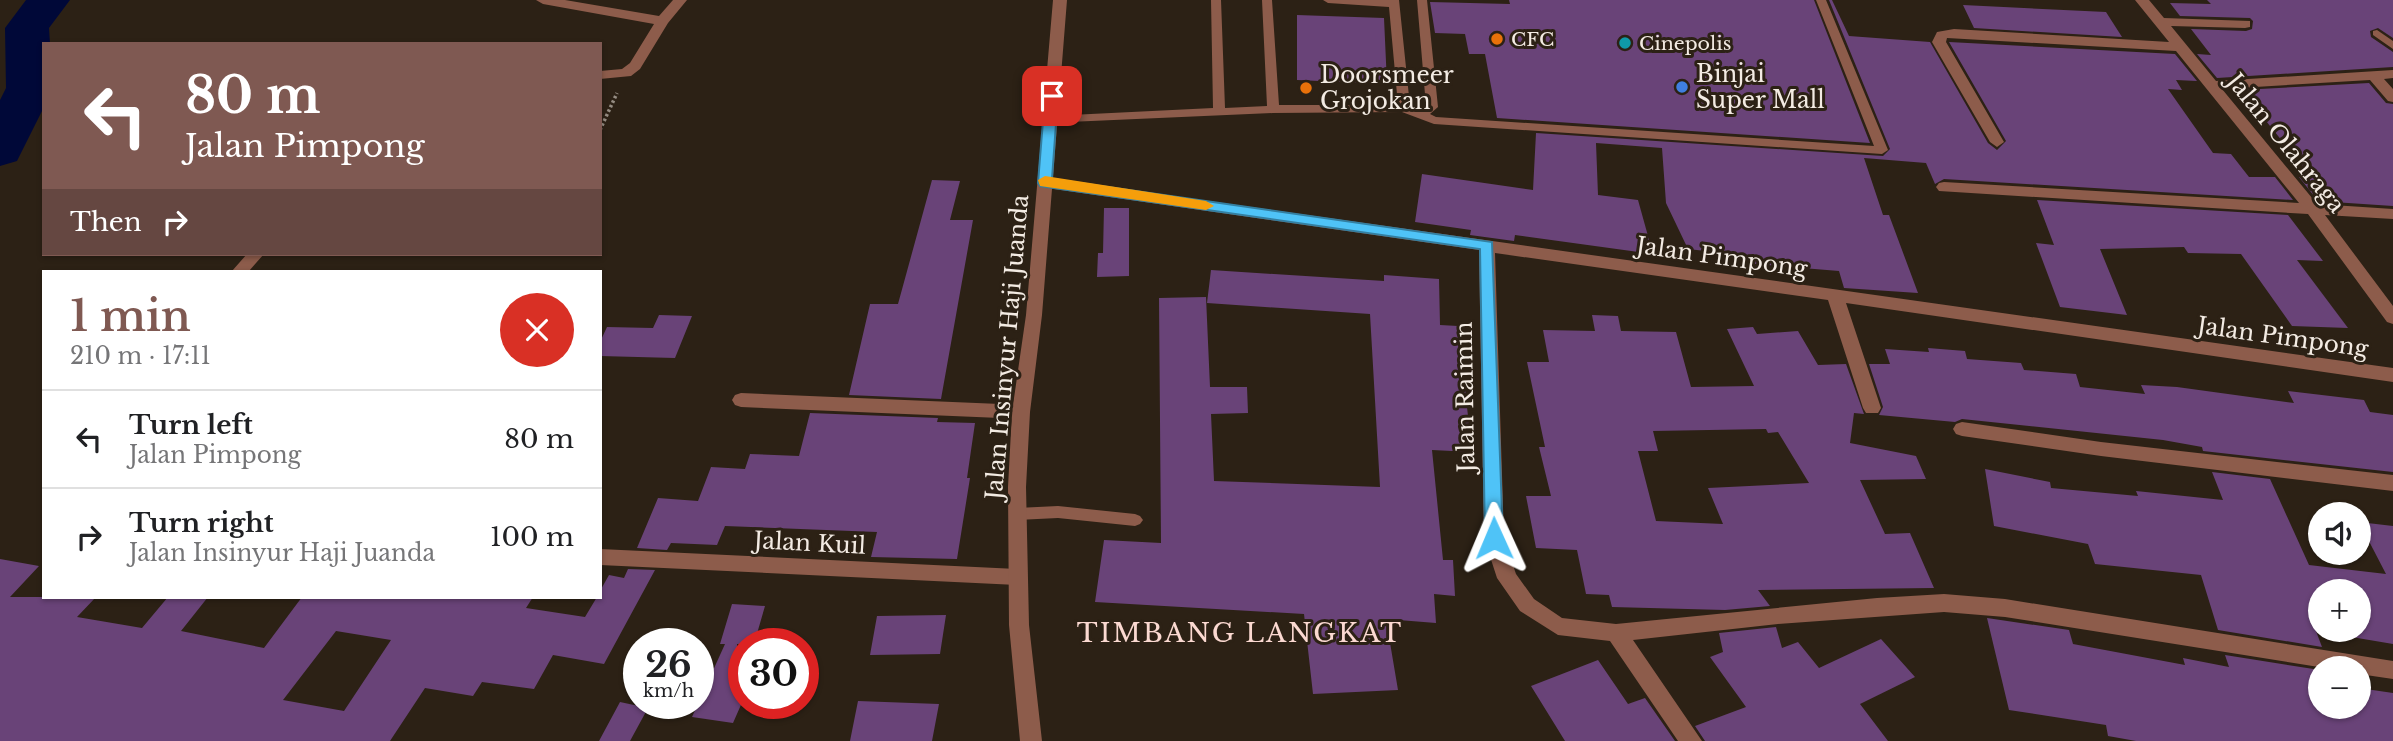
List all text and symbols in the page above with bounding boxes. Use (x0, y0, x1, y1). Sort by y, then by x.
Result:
place label: CFC (1511, 28, 1554, 51)
marker: CFC (1489, 31, 1505, 47)
place label: Cinepolis (1639, 32, 1731, 55)
marker: Cinepolis (1617, 35, 1633, 51)
place label: Binjai Super Mall (1696, 60, 1825, 114)
place label: Doorsmeer Grojokan (1320, 61, 1454, 115)
text: 80 m (185, 65, 320, 126)
street label: Jalan Olahraga (2219, 65, 2351, 219)
pin (1022, 66, 1082, 126)
icon: left (70, 70, 161, 161)
icon: arrive (1033, 77, 1071, 115)
marker: Binjai Super Mall (1674, 79, 1690, 95)
marker: Doorsmeer Grojokan (1298, 80, 1314, 96)
text: Jalan Pimpong (185, 126, 425, 166)
street label: Jalan Insinyur Haji Juanda (979, 193, 1034, 504)
icon: right (156, 203, 194, 241)
text: Then (70, 206, 142, 238)
street label: Jalan Pimpong (1632, 231, 1809, 283)
text: 1 min (70, 290, 191, 342)
button: close (500, 293, 574, 367)
street label: Jalan Pimpong (2193, 311, 2370, 363)
street label: Jalan Raimin (1450, 321, 1480, 476)
text: 210 m · 17:11 (70, 342, 211, 370)
text: Turn left (129, 409, 253, 441)
icon: left (70, 420, 108, 458)
text: 80 m (504, 423, 574, 455)
text: Jalan Pimpong (129, 441, 301, 469)
position arrow (1457, 501, 1531, 575)
map controls (2308, 502, 2371, 719)
button: sound (2308, 502, 2371, 565)
text: Turn right (129, 507, 274, 539)
icon: right (70, 518, 108, 556)
text: 100 m (490, 521, 574, 553)
street label: Jalan Kuil (750, 526, 867, 560)
text: Jalan Insinyur Haji Juanda (129, 539, 435, 567)
button: + (2308, 579, 2371, 642)
district label: TIMBANG LANGKAT (1077, 617, 1403, 649)
speed limit sign: 30 (728, 628, 819, 719)
text: 26 (645, 643, 692, 686)
button: − (2308, 656, 2371, 719)
text: km/h (643, 680, 694, 702)

